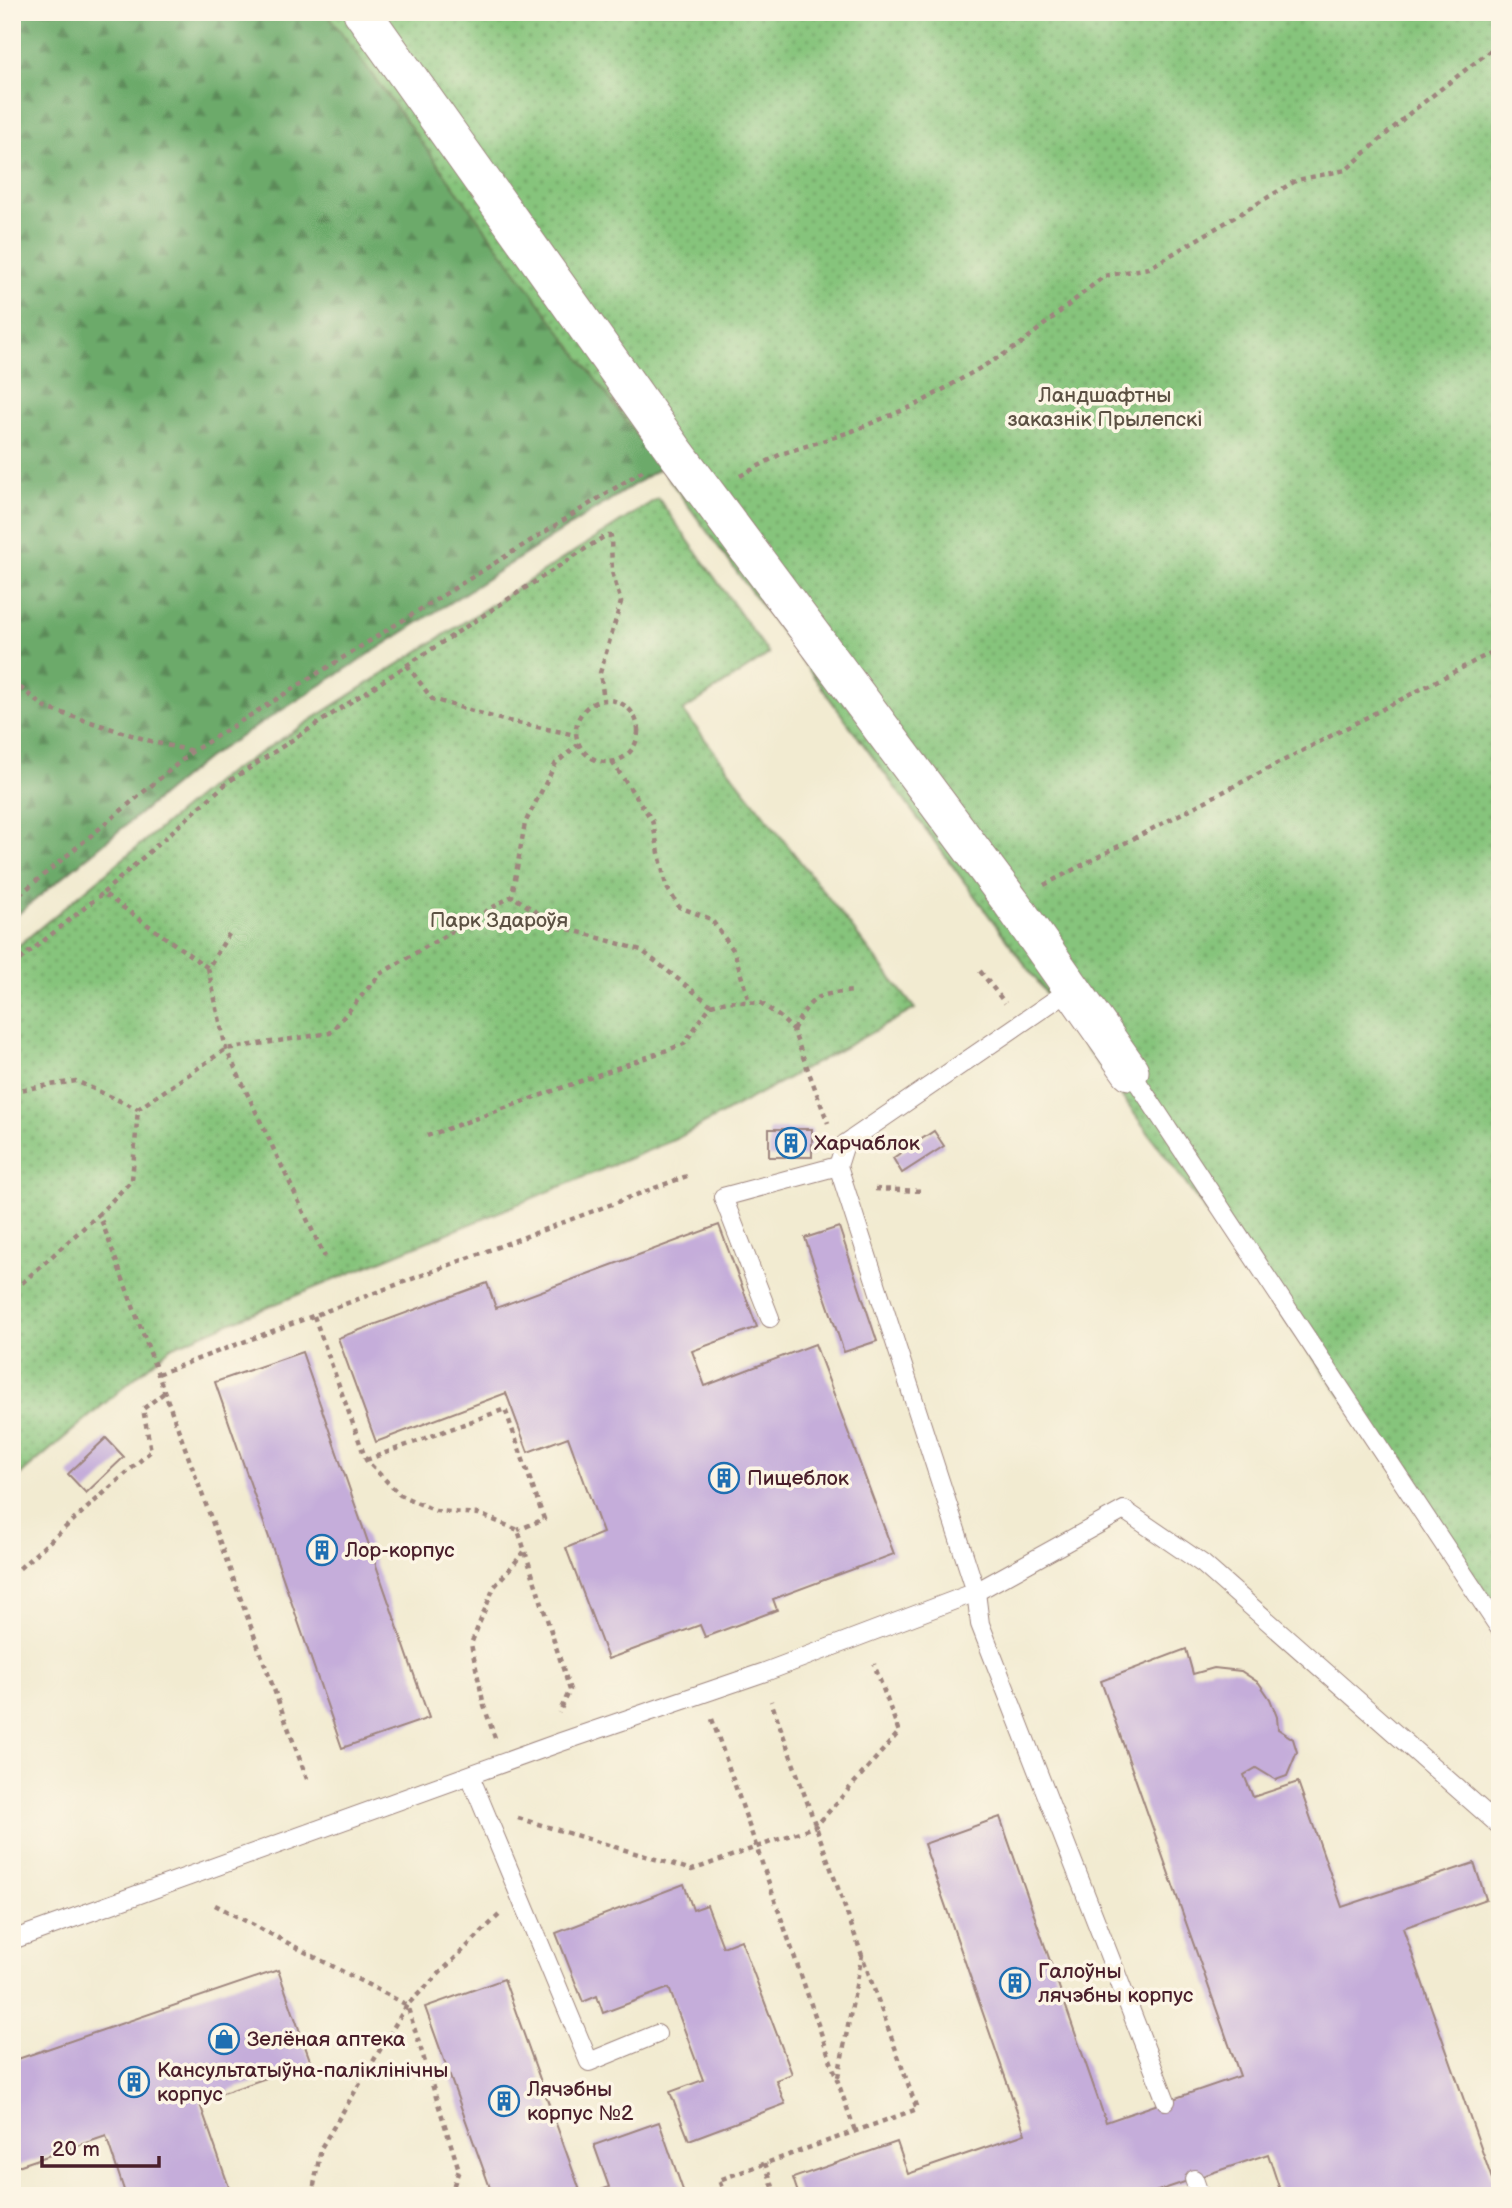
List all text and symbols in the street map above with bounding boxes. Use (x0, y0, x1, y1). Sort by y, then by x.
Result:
park label: Ландшафтны заказнік Прылепскі (1008, 383, 1202, 432)
park label: Парк Здароўя (430, 908, 568, 933)
building icon: Харчаблок (774, 1126, 808, 1160)
place label: Харчаблок (814, 1131, 920, 1156)
building icon: Пищеблок (707, 1461, 741, 1495)
place label: Пищеблок (747, 1466, 849, 1491)
building icon: Лор-корпус (305, 1533, 339, 1567)
place label: Лор-корпус (344, 1538, 455, 1563)
place label: Галоўны лячэбны корпус (1038, 1959, 1193, 2008)
building icon: Галоўны лячэбны корпус (998, 1966, 1032, 2000)
shop icon: Зелёная аптека (207, 2022, 241, 2056)
place label: Зелёная аптека (247, 2027, 406, 2052)
place label: Кансультатыўна-паліклінічны корпус (157, 2058, 448, 2107)
building icon: Кансультатыўна-паліклінічны корпус (117, 2065, 151, 2099)
place label: Лячэбны корпус №2 (526, 2077, 634, 2126)
building icon: Лячэбны корпус №2 (487, 2084, 521, 2118)
scale bar (42, 2124, 159, 2168)
text: 20 m (52, 2137, 100, 2162)

